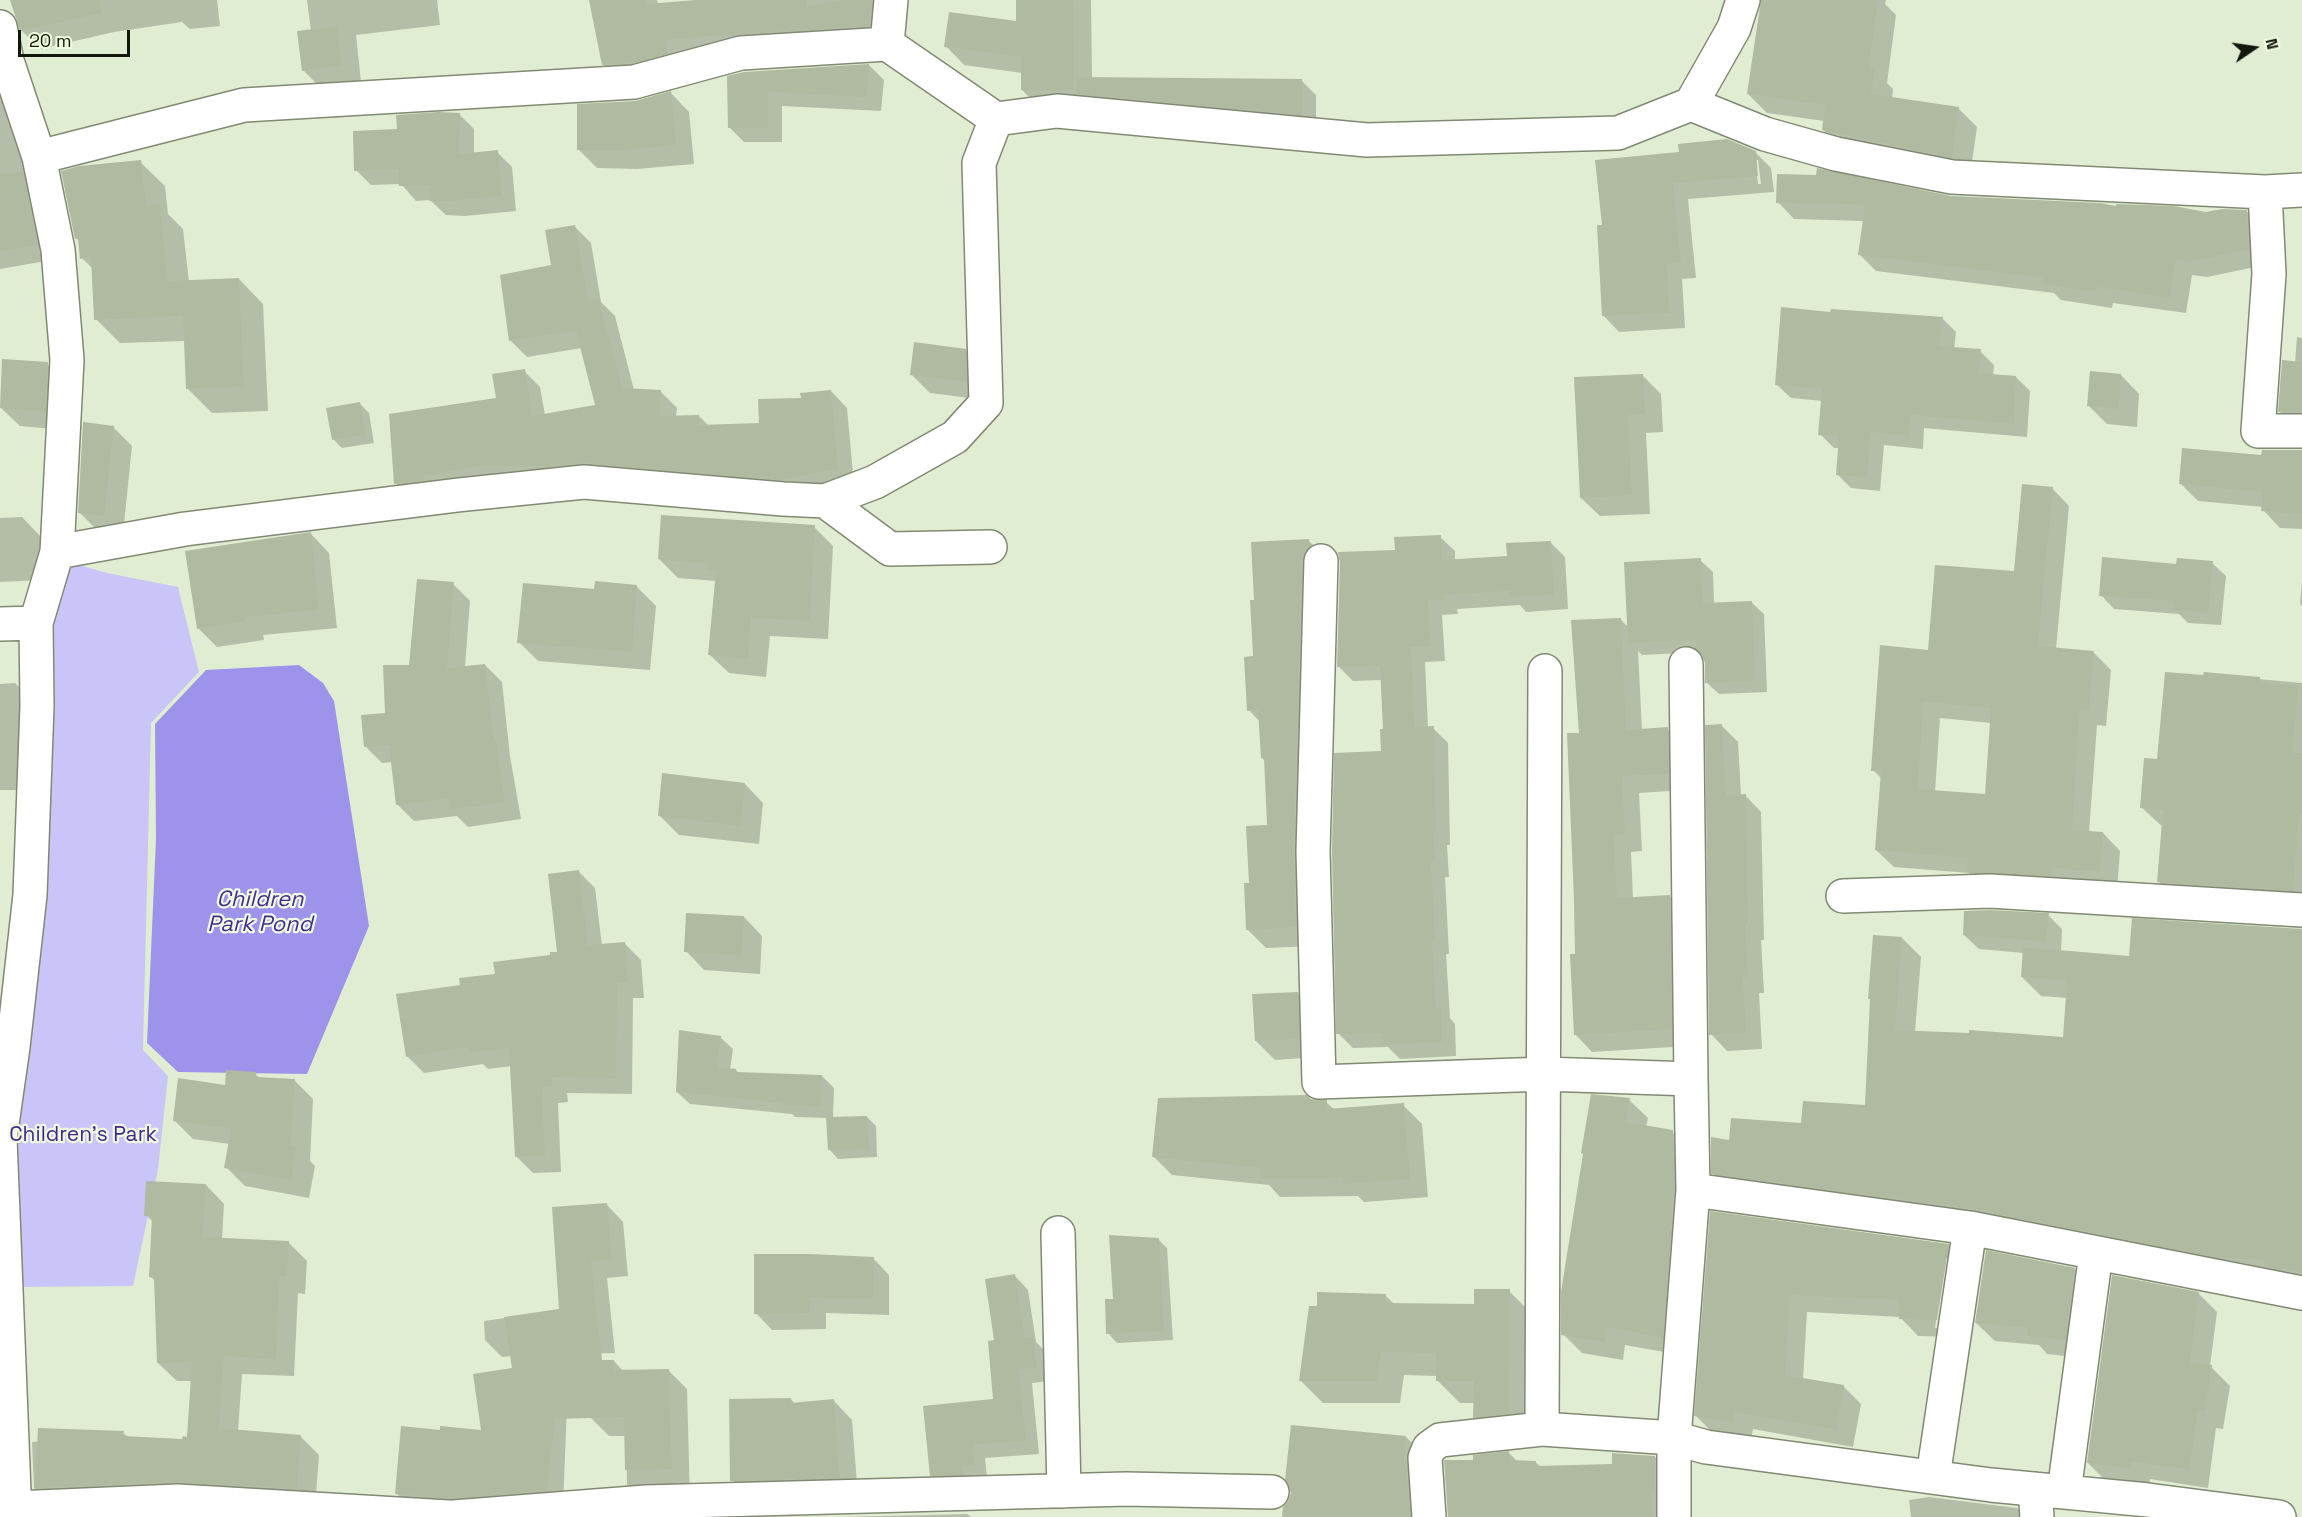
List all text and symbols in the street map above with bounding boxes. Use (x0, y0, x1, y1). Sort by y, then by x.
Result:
scale bar (21, 18, 134, 56)
north arrow (2224, 18, 2284, 78)
text: 20 m (29, 29, 72, 52)
text: N (2261, 36, 2283, 51)
water label: Children Park Pond (207, 887, 313, 938)
park label: Children's Park (9, 1122, 157, 1148)

